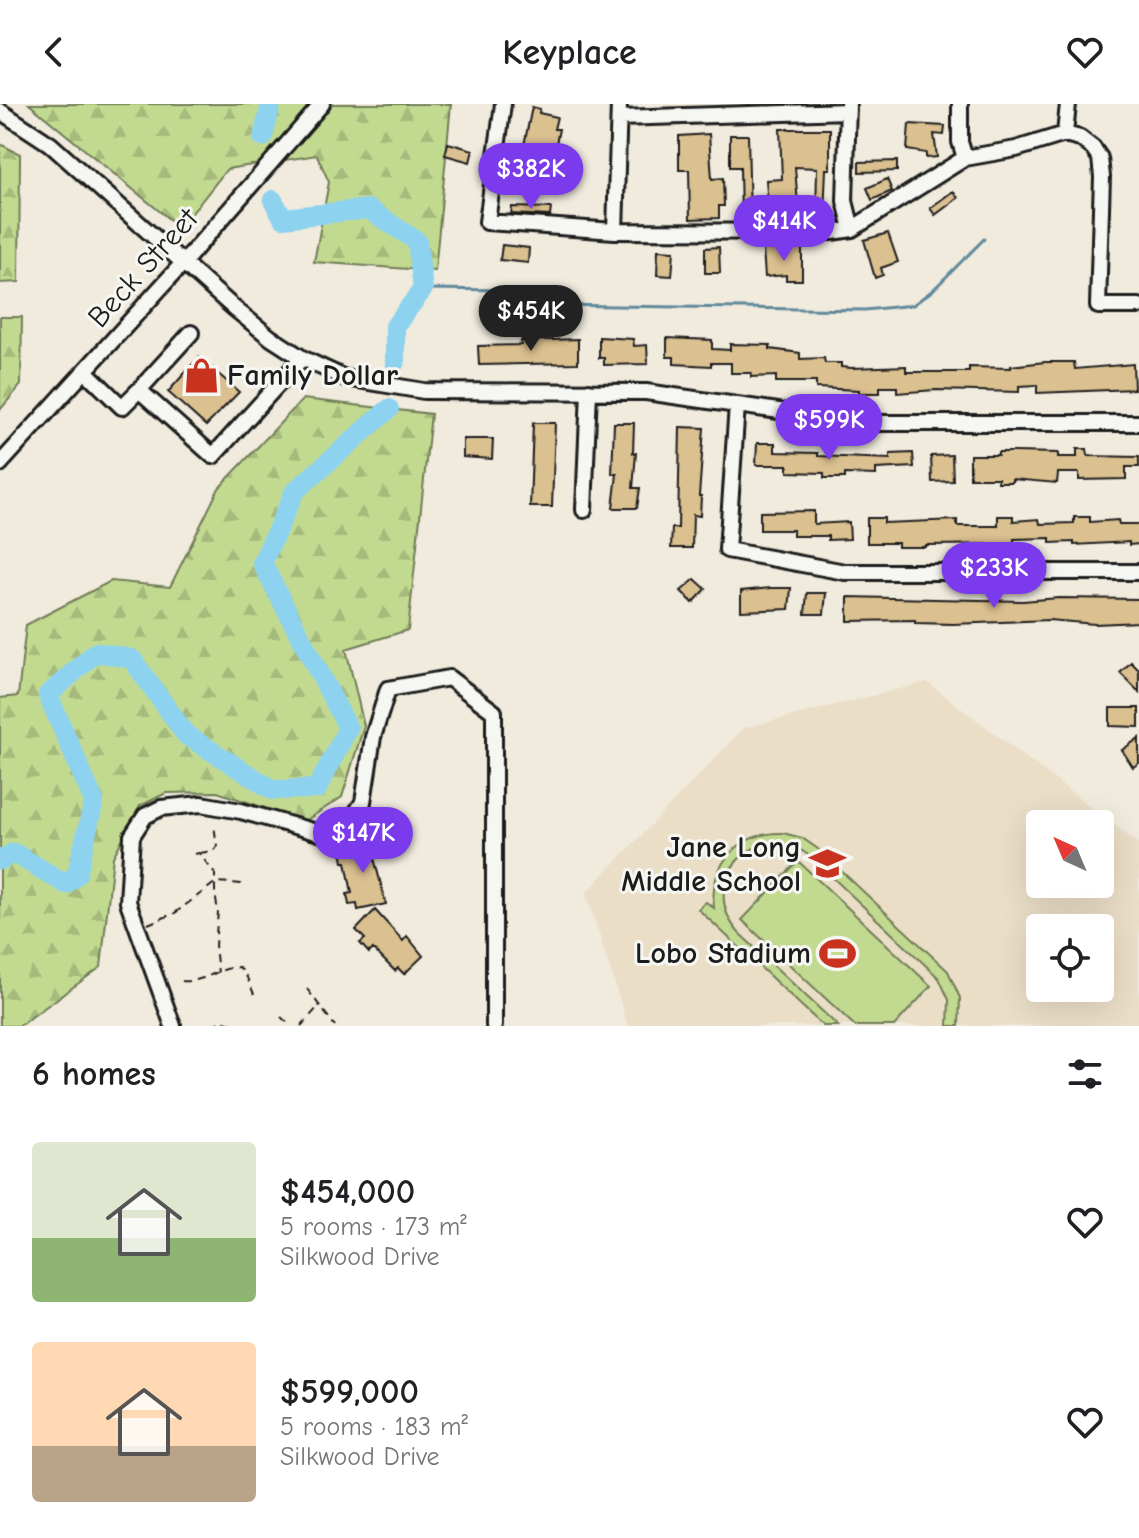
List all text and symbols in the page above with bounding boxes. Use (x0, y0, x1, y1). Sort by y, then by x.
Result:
icon: back (32, 30, 76, 74)
icon: heart (1063, 30, 1107, 74)
text: Keyplace (502, 32, 637, 73)
pin: $382K (475, 143, 587, 211)
text: $382K (496, 154, 566, 184)
pin: $414K (728, 195, 840, 263)
street label: Beck Street (81, 200, 206, 335)
text: $414K (752, 206, 816, 236)
pin: $454K (475, 285, 587, 353)
text: $454K (497, 296, 565, 326)
shop icon: Family Dollar (182, 356, 220, 394)
place label: Family Dollar (227, 358, 398, 393)
pin: $599K (773, 394, 885, 462)
text: $599K (793, 405, 865, 435)
pin: $233K (938, 542, 1050, 610)
text: $233K (960, 553, 1028, 583)
pin: $147K (307, 807, 419, 875)
north arrow (1026, 810, 1114, 898)
map controls (1026, 810, 1114, 1002)
text: $147K (331, 818, 395, 848)
place label: Jane Long Middle School (621, 830, 801, 899)
school or university icon: Jane Long Middle School (808, 845, 846, 883)
button: locate (1026, 914, 1114, 1002)
sports icon: Lobo Stadium (818, 934, 856, 972)
place label: Lobo Stadium (635, 936, 811, 971)
icon: filters (1063, 1052, 1107, 1096)
text: 6 homes (32, 1054, 156, 1094)
text: $454,000 (280, 1172, 415, 1212)
icon: home (96, 1174, 192, 1270)
icon: heart (1063, 1200, 1107, 1244)
text: 5 rooms · 173 m² (280, 1212, 467, 1242)
text: Silkwood Drive (280, 1242, 440, 1272)
text: $599,000 (280, 1372, 419, 1412)
icon: home (96, 1374, 192, 1470)
icon: heart (1063, 1400, 1107, 1444)
text: 5 rooms · 183 m² (280, 1412, 468, 1442)
text: Silkwood Drive (280, 1442, 440, 1472)

